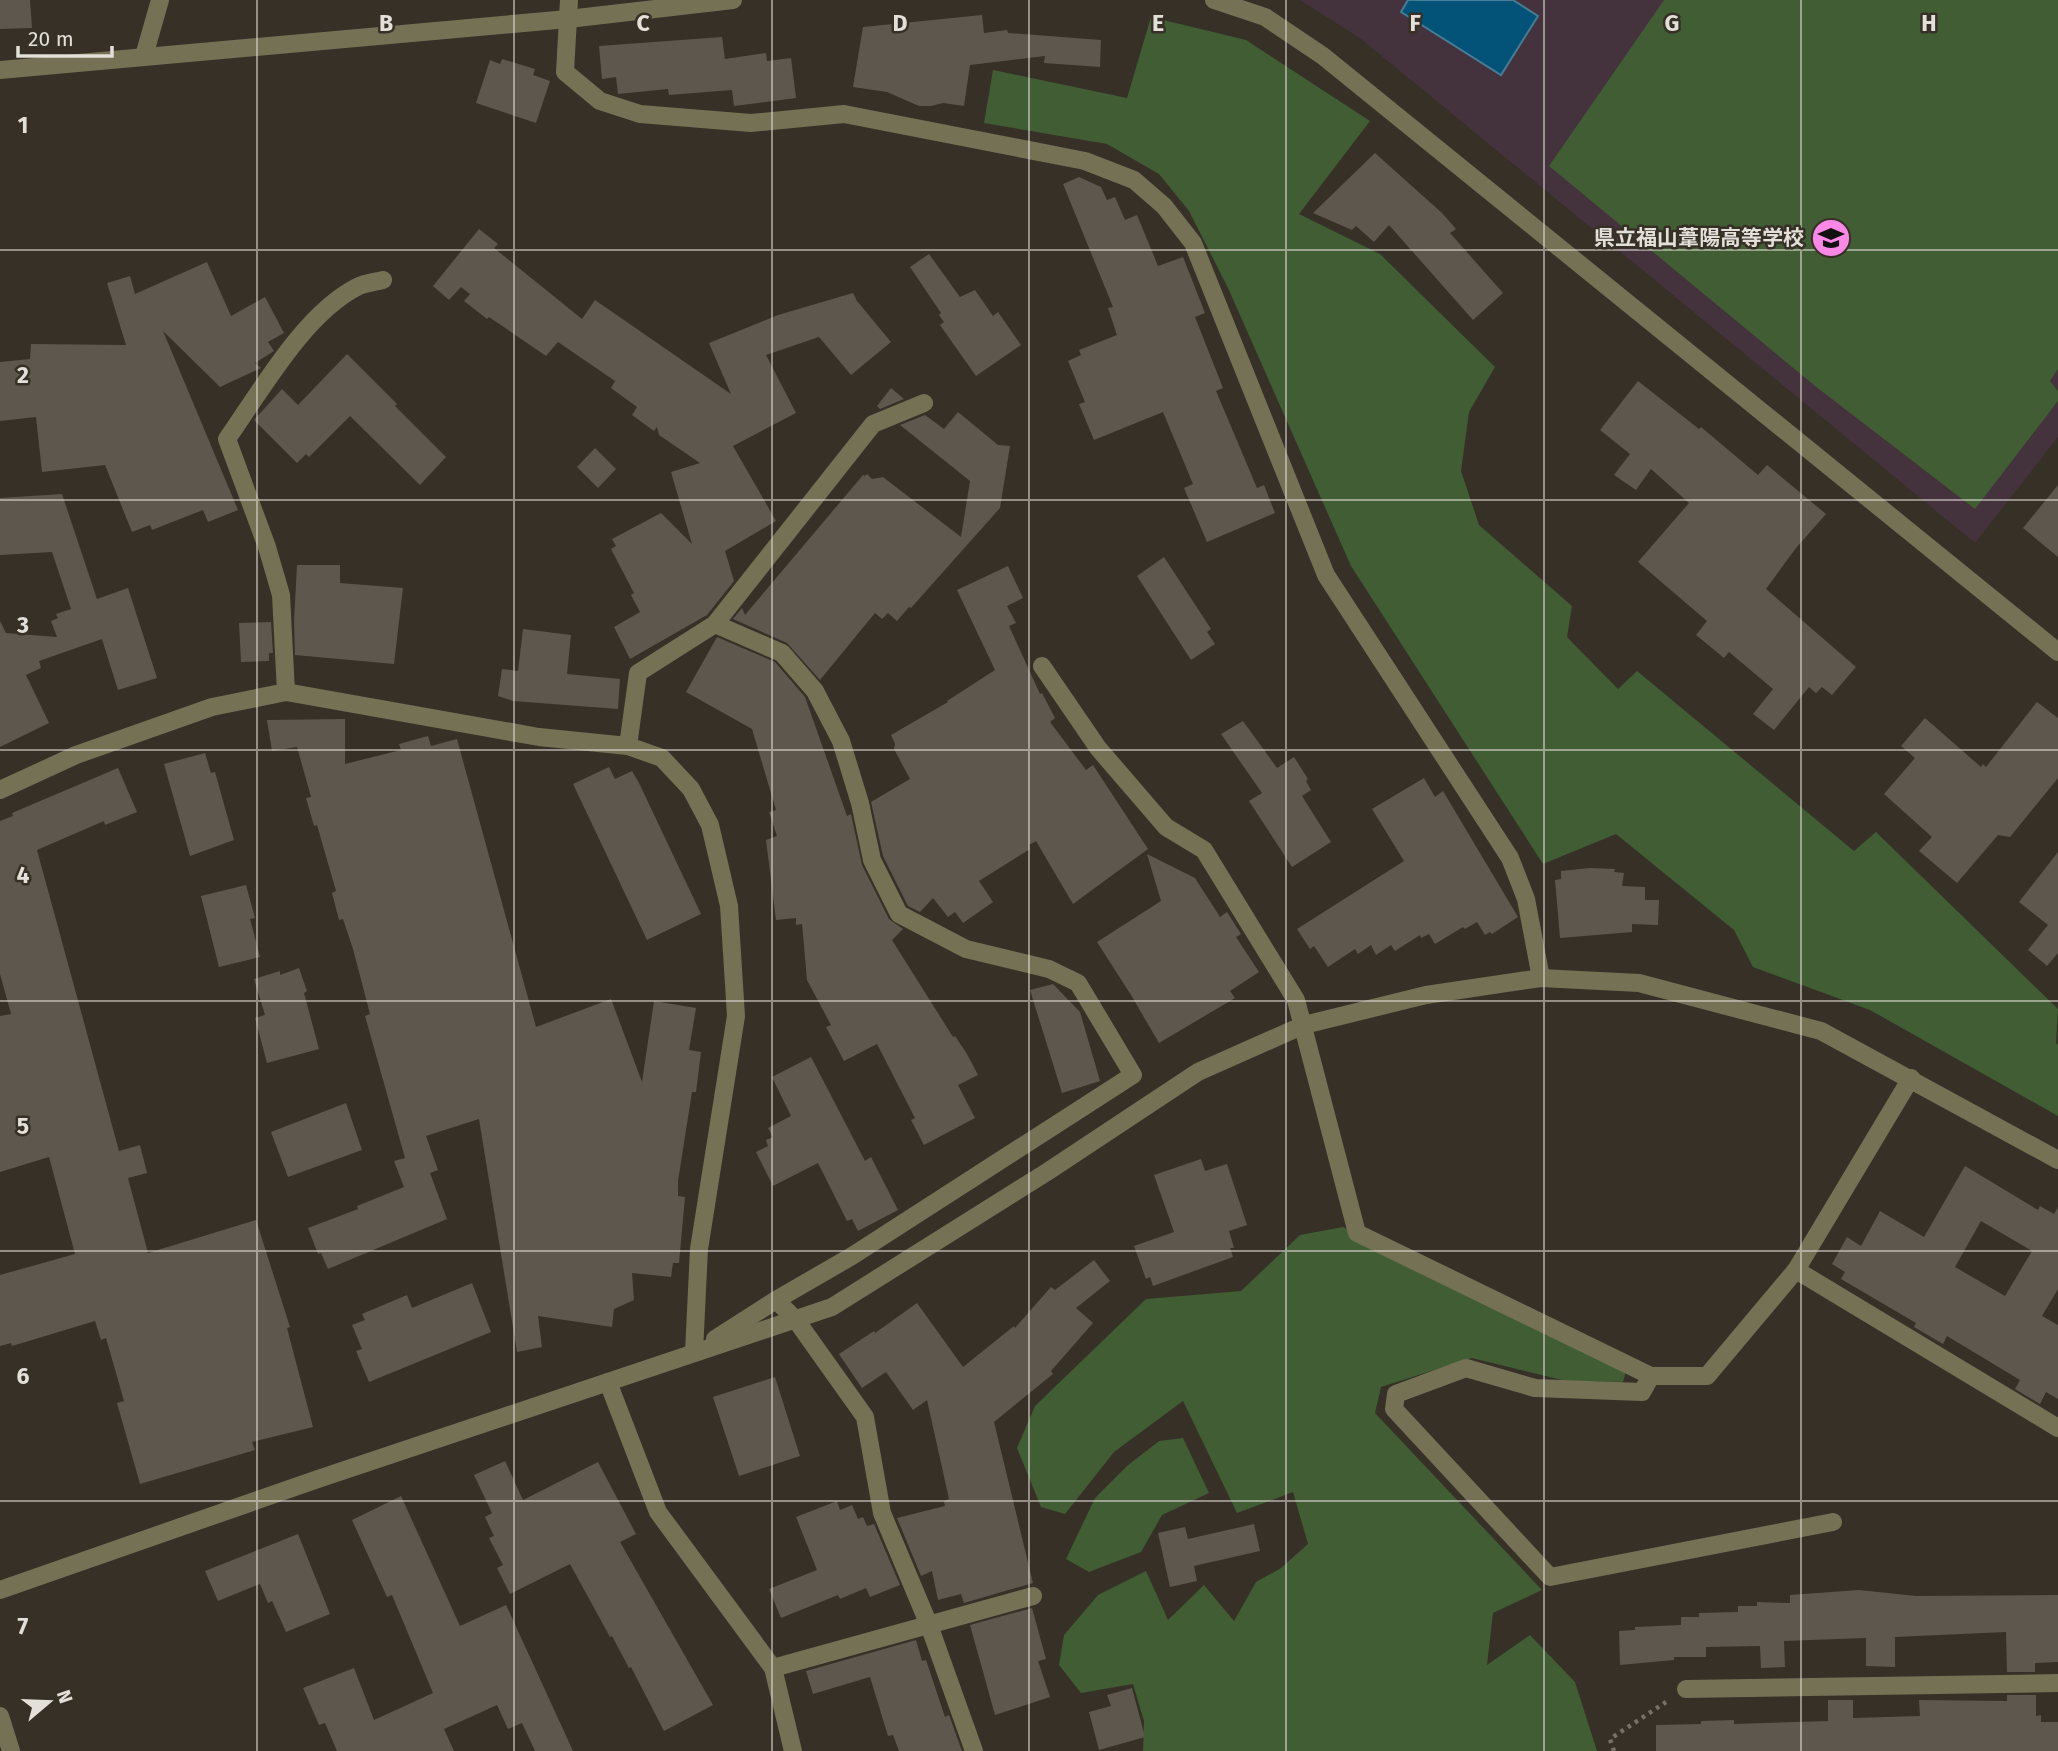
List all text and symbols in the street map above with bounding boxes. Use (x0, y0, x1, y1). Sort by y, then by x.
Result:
text: B (379, 9, 393, 37)
text: C (636, 9, 650, 37)
text: D (893, 9, 908, 37)
text: E (1152, 9, 1164, 37)
text: F (1409, 9, 1421, 37)
text: G (1665, 9, 1679, 37)
text: H (1921, 9, 1937, 37)
scale bar (18, 14, 112, 58)
text: 20 m (28, 26, 74, 52)
text: 1 (18, 111, 28, 139)
school or university icon: 県立福山葦陽高等学校 (1810, 217, 1852, 259)
place label: 県立福山葦陽高等学校 (1594, 225, 1804, 251)
text: 2 (17, 361, 29, 389)
text: 3 (16, 611, 29, 639)
text: 4 (17, 861, 30, 889)
text: 5 (17, 1112, 29, 1140)
text: 6 (17, 1362, 30, 1390)
text: 7 (18, 1612, 29, 1640)
north arrow (14, 1667, 84, 1737)
text: N (52, 1687, 78, 1706)

